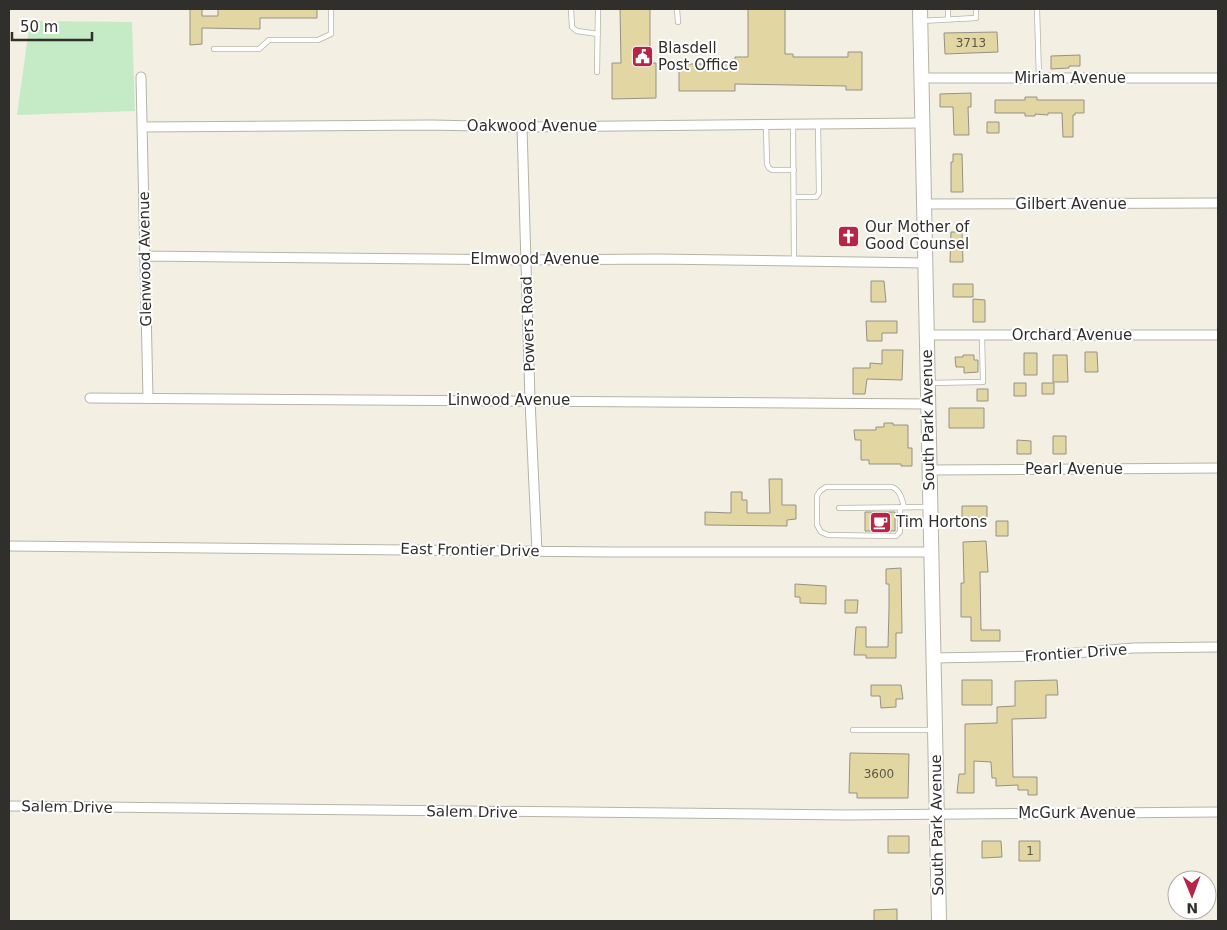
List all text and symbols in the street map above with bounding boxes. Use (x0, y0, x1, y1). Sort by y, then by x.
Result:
scale bar (12, 10, 92, 42)
text: 50 m (20, 18, 58, 36)
house number: 3713 (956, 36, 986, 50)
place label: Blasdell Post Office (658, 39, 738, 74)
public building icon: Blasdell Post Office (630, 45, 654, 69)
street label: Miriam Avenue (1014, 69, 1126, 87)
street label: Oakwood Avenue (467, 117, 597, 135)
street label: Glenwood Avenue (135, 191, 155, 327)
street label: Gilbert Avenue (1015, 195, 1127, 213)
place label: Our Mother of Good Counsel (865, 218, 970, 253)
church icon: Our Mother of Good Counsel (837, 224, 861, 248)
street label: Elmwood Avenue (471, 250, 599, 268)
street label: Powers Road (517, 276, 539, 372)
street label: Orchard Avenue (1012, 326, 1132, 344)
street label: South Park Avenue (918, 349, 938, 491)
street label: Linwood Avenue (448, 391, 570, 409)
street label: Pearl Avenue (1025, 460, 1123, 478)
cafe icon: Tim Hortons (868, 510, 892, 534)
place label: Tim Hortons (895, 513, 987, 531)
street label: East Frontier Drive (400, 540, 540, 560)
street label: Frontier Drive (1024, 640, 1128, 666)
street label: South Park Avenue (927, 754, 947, 896)
house number: 3600 (864, 767, 894, 781)
street label: Salem Drive (21, 797, 113, 817)
street label: Salem Drive (426, 802, 518, 822)
street label: McGurk Avenue (1018, 804, 1136, 822)
house number: 1 (1026, 844, 1034, 858)
north arrow (1167, 870, 1217, 920)
text: N (1186, 900, 1198, 916)

